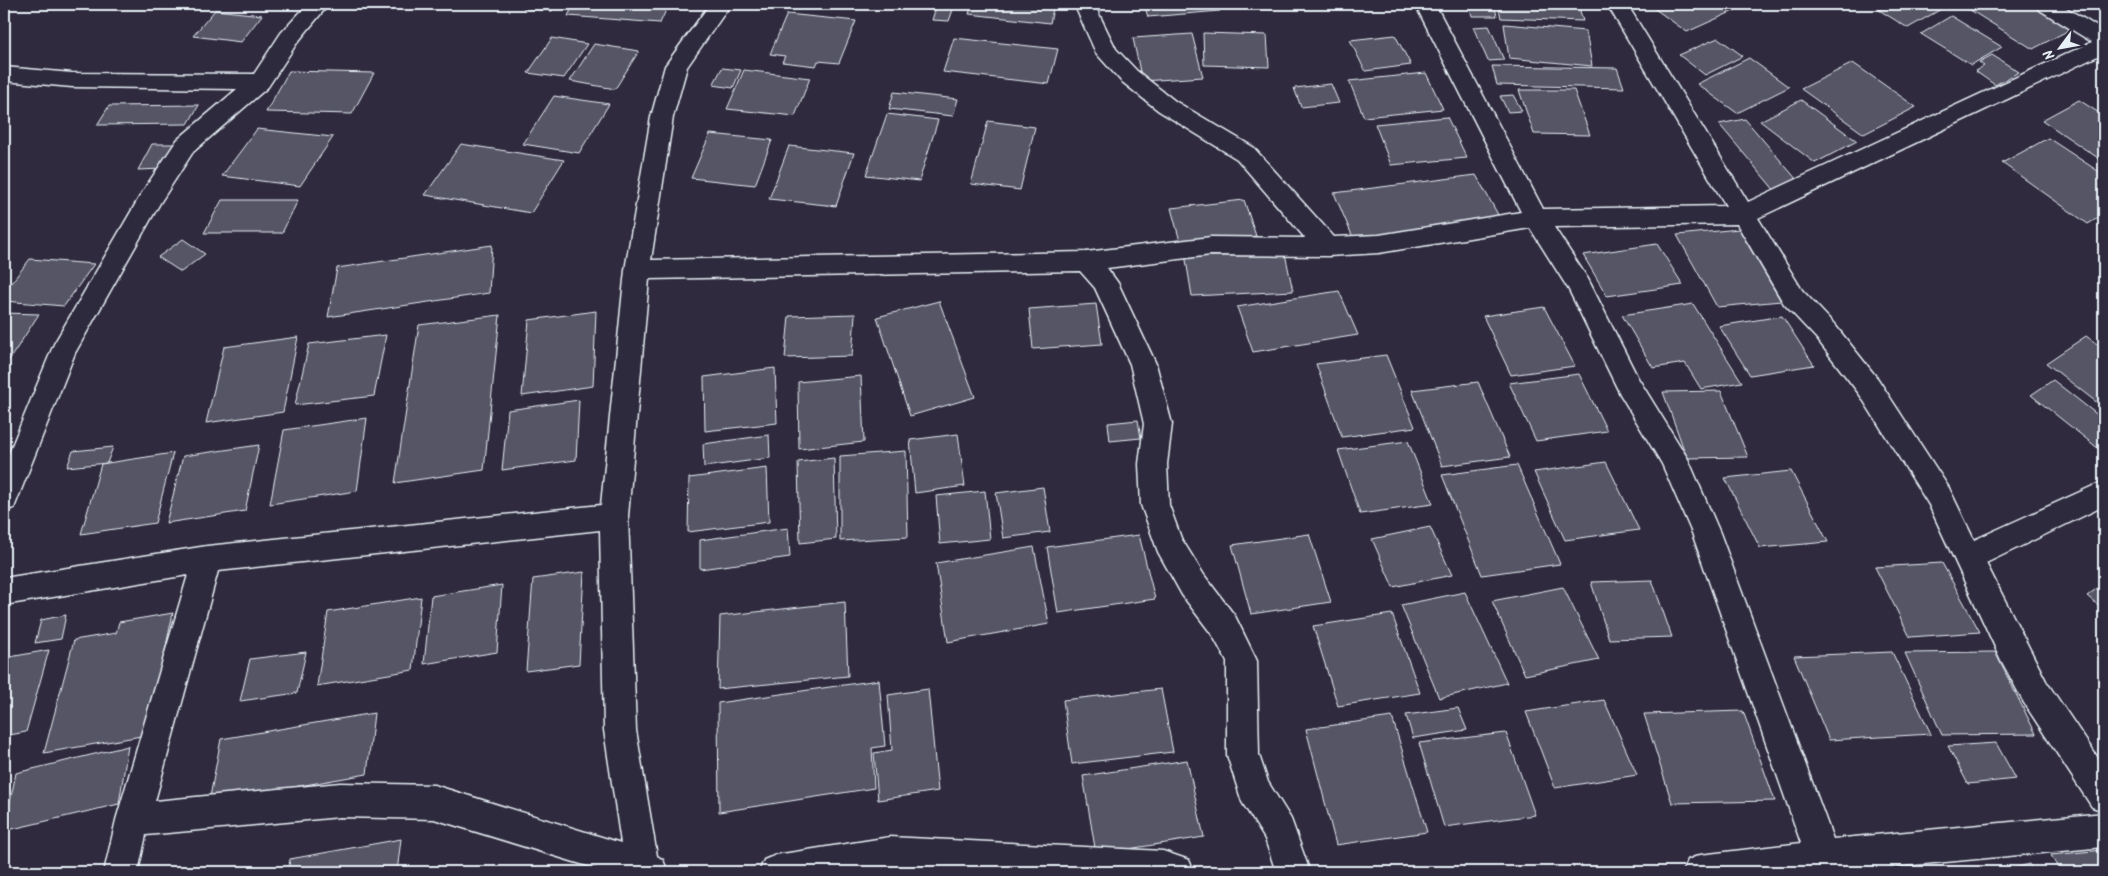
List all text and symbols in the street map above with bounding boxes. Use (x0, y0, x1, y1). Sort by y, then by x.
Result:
north arrow (2036, 22, 2086, 72)
text: N (2038, 45, 2061, 64)

